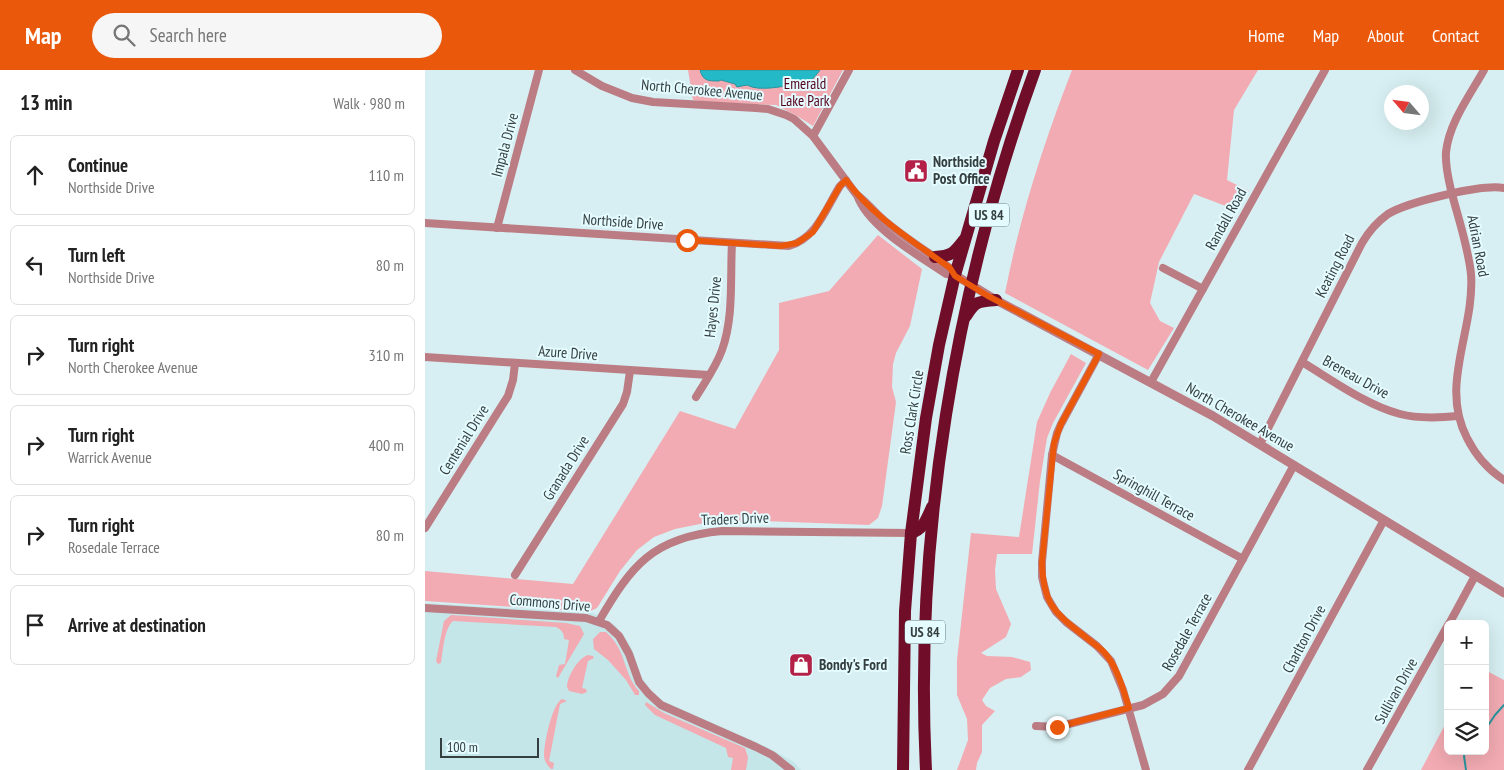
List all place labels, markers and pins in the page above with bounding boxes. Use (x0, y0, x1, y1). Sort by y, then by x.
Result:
place label: Northside Post Office (933, 152, 990, 188)
public building icon: Northside Post Office (903, 158, 929, 184)
shop icon: Bondy's Ford (788, 652, 814, 678)
place label: Bondy's Ford (819, 655, 887, 674)

